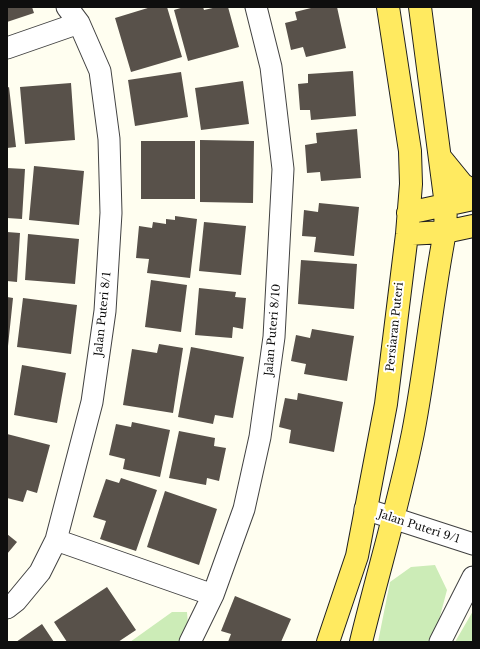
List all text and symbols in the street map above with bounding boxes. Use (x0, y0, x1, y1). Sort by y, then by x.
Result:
street label: Jalan Puteri 8/1 (92, 271, 114, 357)
street label: Persiaran Puteri (384, 282, 406, 372)
street label: Jalan Puteri 8/10 (262, 283, 284, 377)
street label: Jalan Puteri 9/1 (377, 508, 461, 546)

